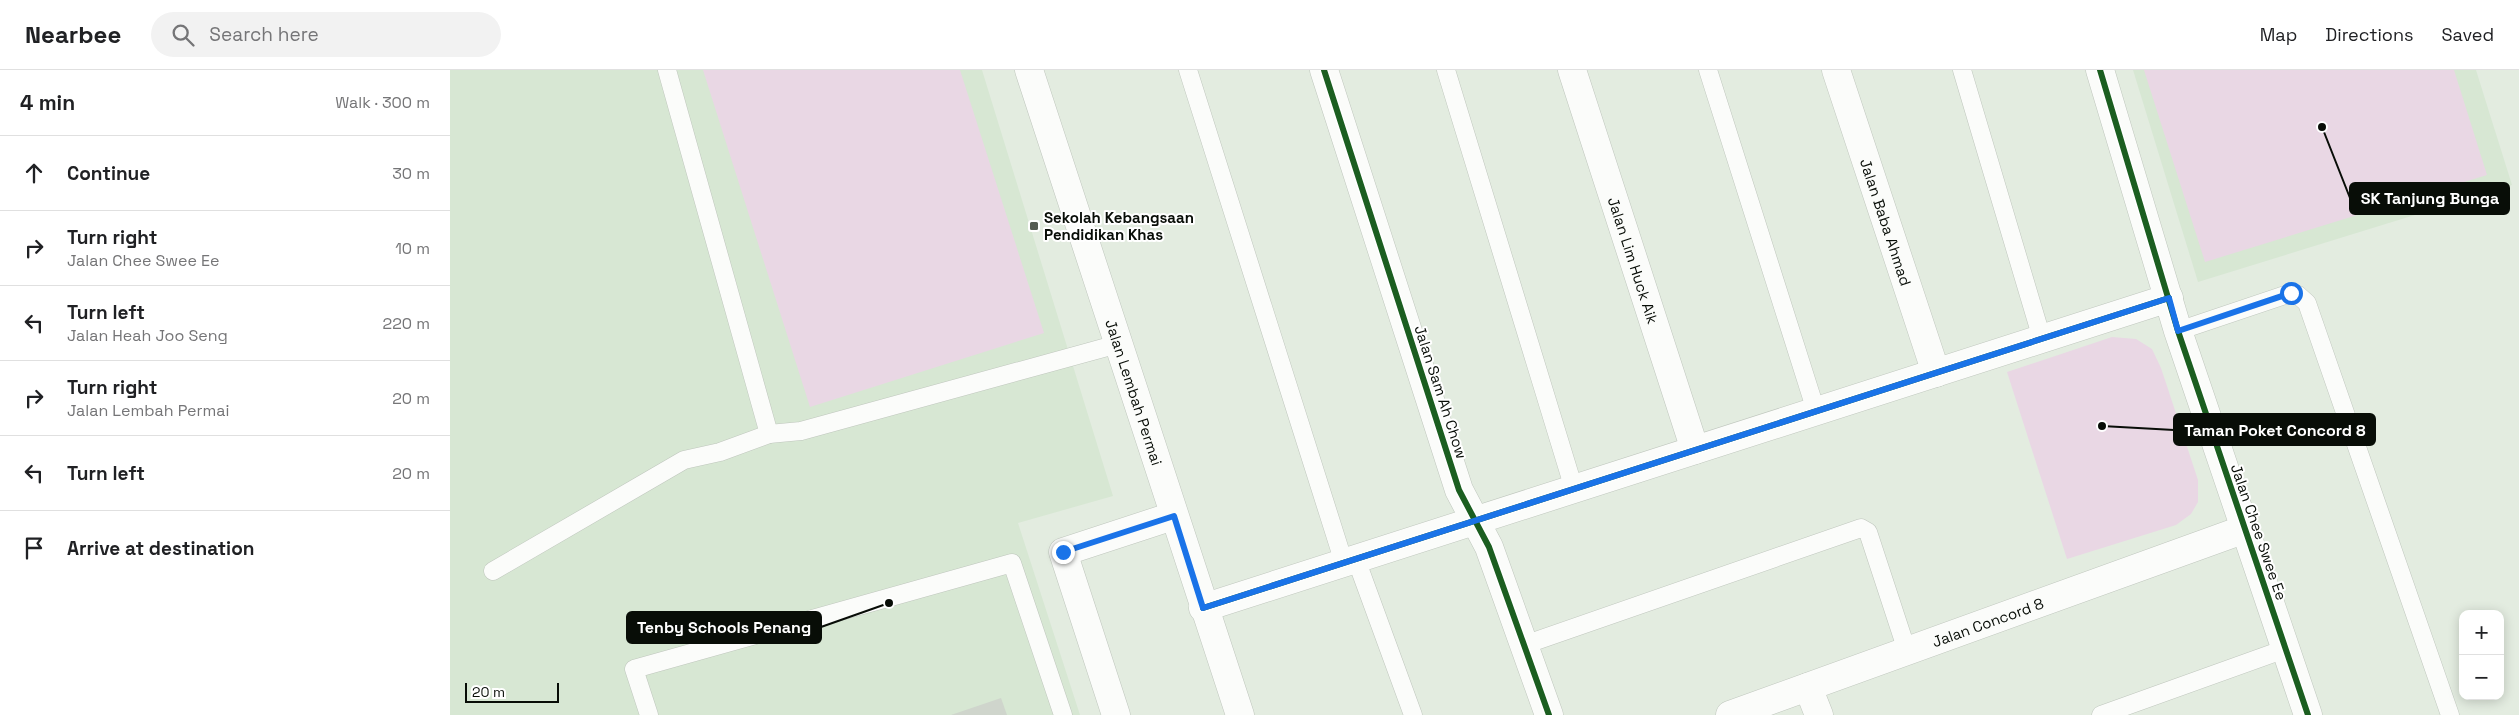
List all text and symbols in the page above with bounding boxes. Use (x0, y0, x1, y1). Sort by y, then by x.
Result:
search box (151, 12, 501, 57)
text: Nearbee (25, 19, 121, 50)
icon: search (169, 21, 197, 49)
text: Search here (209, 22, 319, 47)
text: Map (2260, 23, 2297, 46)
text: Directions (2325, 23, 2414, 46)
text: Saved (2442, 23, 2494, 46)
text: 4 min (20, 89, 75, 116)
text: Walk · 300 m (335, 92, 430, 113)
street label: Jalan Baba Ahmad (1856, 156, 1916, 288)
icon: ahead (20, 159, 48, 187)
text: Continue (67, 161, 150, 186)
text: 30 m (392, 163, 430, 184)
callout: SK Tanjung Bunga (2350, 183, 2509, 214)
text: SK Tanjung Bunga (2361, 188, 2499, 209)
street label: Jalan Lim Huck Aik (1604, 194, 1663, 326)
place label: Sekolah Kebangsaan Pendidikan Khas (1044, 208, 1194, 244)
marker: Sekolah Kebangsaan Pendidikan Khas (1028, 220, 1040, 232)
text: Turn right (67, 225, 157, 250)
icon: right (20, 234, 48, 262)
text: 10 m (395, 238, 430, 259)
text: Jalan Chee Swee Ee (67, 250, 219, 271)
route start (2280, 282, 2303, 305)
text: Turn left (67, 300, 145, 325)
icon: left (20, 309, 48, 337)
text: 220 m (383, 313, 430, 334)
street label: Jalan Lembah Permai (1102, 317, 1167, 468)
street label: Jalan Sam Ah Chow (1410, 323, 1472, 461)
text: Jalan Heah Joo Seng (67, 325, 228, 346)
text: Turn right (67, 375, 157, 400)
icon: right (20, 384, 48, 412)
text: 20 m (392, 388, 430, 409)
text: Jalan Lembah Permai (67, 400, 229, 421)
callout: Taman Poket Concord 8 (2174, 414, 2375, 445)
text: Taman Poket Concord 8 (2184, 420, 2366, 441)
icon: left (20, 459, 48, 487)
text: Turn left (67, 461, 145, 486)
street label: Jalan Chee Swee Ee (2227, 461, 2291, 603)
text: 20 m (392, 463, 430, 484)
icon: arrive (20, 534, 48, 562)
text: Arrive at destination (67, 536, 255, 561)
route end (1052, 541, 1075, 564)
street label: Jalan Concord 8 (1929, 593, 2046, 651)
map controls (2459, 610, 2504, 700)
button: + (2459, 610, 2504, 655)
callout: Tenby Schools Penang (627, 612, 821, 643)
text: Tenby Schools Penang (637, 617, 811, 638)
button: − (2459, 655, 2504, 700)
scale bar (465, 680, 559, 703)
text: 20 m (472, 683, 505, 701)

